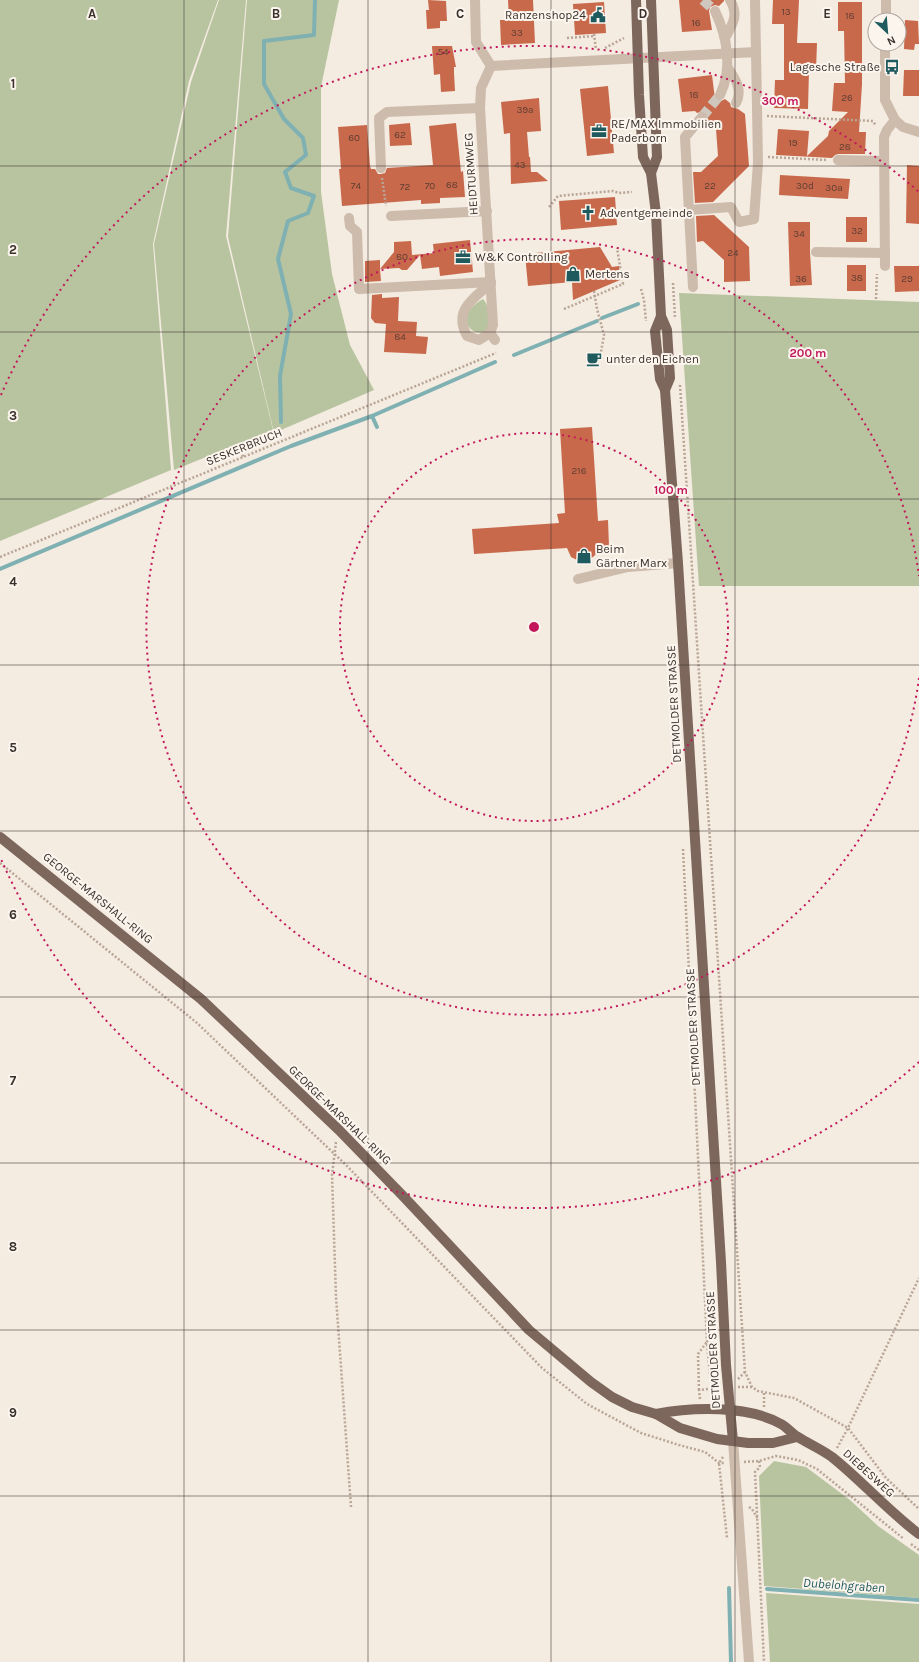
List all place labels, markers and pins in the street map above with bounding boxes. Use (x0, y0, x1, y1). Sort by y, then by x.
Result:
public building icon: Ranzenshop24 (589, 6, 607, 24)
place label: Ranzenshop24 (505, 8, 586, 22)
bus stop icon: Lagesche Straße (883, 58, 901, 76)
place label: Lagesche Straße (790, 60, 880, 74)
place label: RE/MAX Immobilien Paderborn (611, 117, 721, 145)
office icon: RE/MAX Immobilien Paderborn (590, 122, 608, 140)
church icon: Adventgemeinde (579, 204, 597, 222)
place label: Adventgemeinde (600, 206, 692, 220)
office icon: W&K Controlling (454, 248, 472, 266)
place label: W&K Controlling (475, 250, 568, 264)
shop icon: Mertens (564, 265, 582, 283)
place label: Mertens (585, 267, 630, 281)
cafe icon: unter den Eichen (585, 350, 603, 368)
place label: unter den Eichen (606, 352, 699, 366)
place label: Beim Gärtner Marx (596, 542, 667, 570)
shop icon: Beim Gärtner Marx (575, 547, 593, 565)
centre of rings (527, 620, 541, 634)

